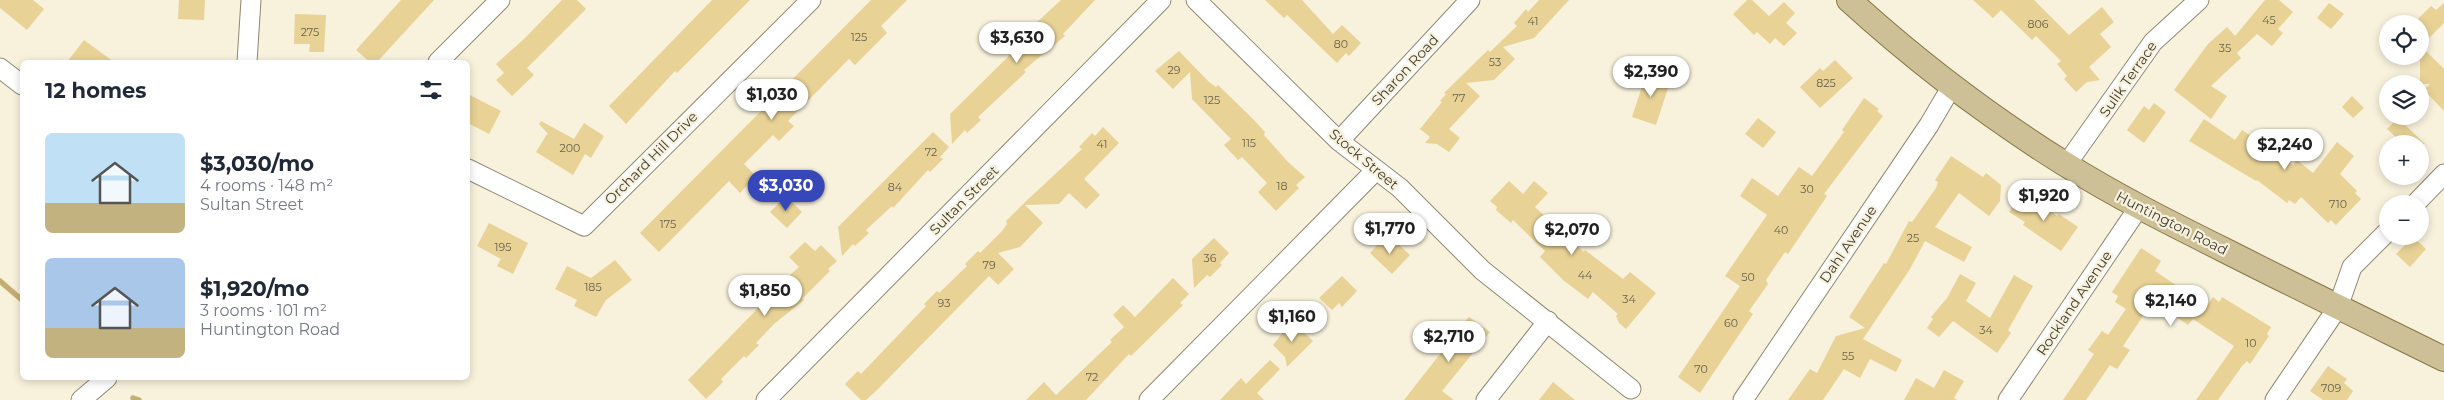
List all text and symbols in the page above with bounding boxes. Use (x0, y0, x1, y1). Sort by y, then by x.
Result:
house number: 45 (2262, 13, 2276, 27)
house number: 41 (1528, 14, 1538, 28)
map controls (2379, 15, 2429, 245)
button: locate (2379, 15, 2429, 65)
house number: 806 (2028, 17, 2049, 31)
pin: $3,630 (976, 22, 1058, 64)
house number: 275 (301, 25, 319, 39)
text: $3,630 (990, 28, 1044, 47)
house number: 125 (851, 30, 867, 44)
street label: Sharon Road (1368, 31, 1442, 109)
house number: 80 (1334, 37, 1348, 51)
street label: Sulik Terrace (2095, 38, 2161, 120)
house number: 35 (2219, 41, 2231, 55)
house number: 53 (1489, 55, 1501, 69)
pin: $2,390 (1610, 56, 1692, 98)
text: $2,390 (1624, 62, 1678, 81)
house number: 29 (1168, 63, 1181, 77)
button: layers (2379, 75, 2429, 125)
icon: filters (417, 76, 445, 104)
house number: 825 (1816, 76, 1836, 90)
text: 12 homes (45, 78, 146, 103)
pin: $1,030 (731, 78, 813, 121)
text: $1,030 (746, 85, 798, 104)
house number: 77 (1453, 91, 1465, 105)
house number: 125 (1204, 93, 1220, 107)
street label: Orchard Hill Drive (601, 108, 701, 208)
street label: Stock Street (1326, 125, 1403, 193)
pin: $2,240 (2244, 128, 2326, 171)
text: $2,240 (2257, 135, 2313, 154)
button: + (2379, 135, 2429, 185)
house number: 115 (1242, 136, 1256, 150)
house number: 41 (1097, 137, 1107, 151)
house number: 200 (560, 141, 580, 155)
house number: 72 (925, 145, 937, 159)
text: $3,030/mo (200, 151, 314, 176)
icon: home (85, 153, 145, 213)
street label: Sultan Street (926, 161, 1003, 238)
pin: $3,030 (745, 170, 827, 212)
text: 4 rooms · 148 m² (200, 176, 333, 195)
text: $3,030 (759, 176, 813, 195)
house number: 18 (1277, 179, 1288, 193)
house number: 84 (888, 180, 903, 194)
pin: $1,920 (2003, 180, 2085, 222)
house number: 30 (1800, 182, 1814, 196)
text: $1,920 (2019, 186, 2069, 205)
street label: Huntington Road (2113, 187, 2231, 259)
text: Sultan Street (200, 195, 304, 214)
button: − (2379, 195, 2429, 245)
house number: 710 (2329, 197, 2347, 211)
street label: Dahl Avenue (1815, 202, 1881, 286)
pin: $1,770 (1349, 212, 1431, 255)
pin: $2,070 (1531, 214, 1613, 256)
house number: 175 (660, 217, 676, 231)
text: $1,770 (1365, 219, 1415, 238)
text: $2,070 (1544, 220, 1600, 239)
house number: 40 (1774, 223, 1788, 237)
house number: 25 (1907, 231, 1919, 245)
house number: 195 (495, 240, 511, 254)
street label: Rockland Avenue (2032, 247, 2116, 359)
house number: 36 (1204, 251, 1217, 265)
house number: 79 (982, 258, 996, 272)
house number: 44 (1578, 268, 1593, 282)
house number: 50 (1741, 270, 1755, 284)
pin: $1,850 (724, 274, 806, 317)
text: $1,920/mo (200, 276, 309, 301)
icon: home (85, 278, 145, 338)
house number: 185 (584, 280, 602, 294)
text: $1,850 (739, 281, 791, 300)
pin: $2,140 (2130, 284, 2212, 327)
text: $2,140 (2145, 291, 2197, 310)
house number: 34 (1622, 292, 1636, 306)
house number: 93 (938, 296, 950, 310)
pin: $1,160 (1251, 300, 1333, 343)
text: 3 rooms · 101 m² (200, 301, 327, 320)
text: $1,160 (1268, 307, 1316, 326)
house number: 60 (1724, 316, 1738, 330)
text: Huntington Road (200, 320, 340, 339)
pin: $2,710 (1408, 320, 1490, 363)
house number: 34 (1979, 323, 1993, 337)
text: $2,710 (1424, 327, 1474, 346)
house number: 10 (2245, 336, 2257, 350)
house number: 55 (1842, 349, 1854, 363)
house number: 70 (1694, 362, 1708, 376)
house number: 72 (1086, 370, 1098, 384)
house number: 709 (2321, 381, 2341, 395)

